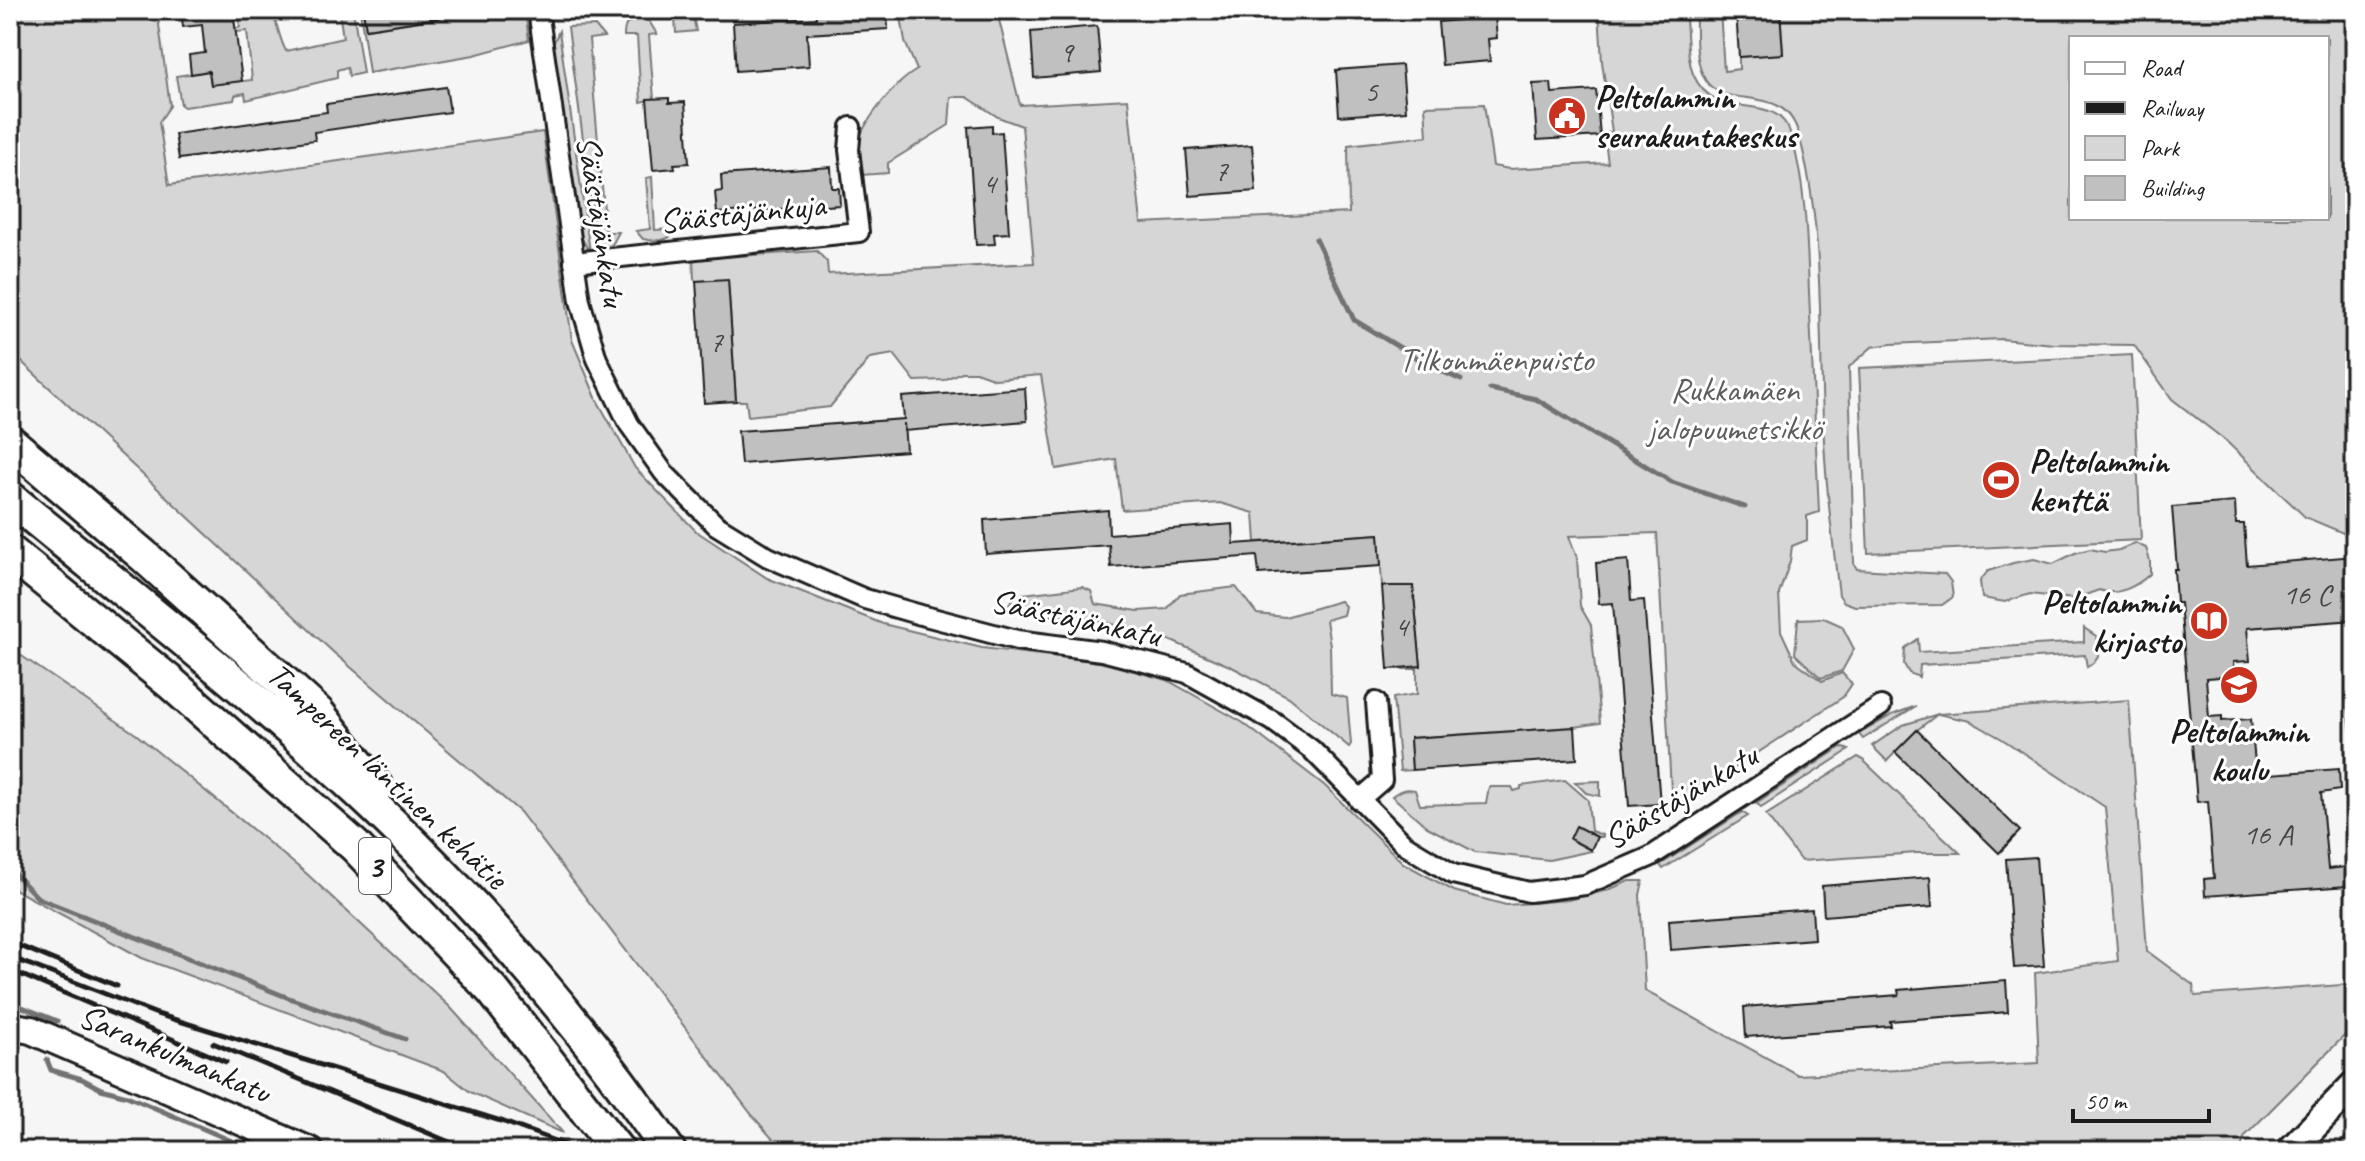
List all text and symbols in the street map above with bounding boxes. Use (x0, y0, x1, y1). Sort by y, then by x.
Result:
house number: 9 (1059, 33, 1075, 71)
legend (2069, 36, 2329, 220)
text: Road (2141, 53, 2185, 83)
house number: 5 (1364, 72, 1379, 110)
place label: Peltolammin seurakuntakeskus (1595, 75, 1800, 157)
text: Railway (2141, 93, 2205, 123)
public building icon: Peltolammin seurakuntakeskus (1546, 95, 1588, 137)
street label: Säästäjänkatu (567, 133, 637, 312)
text: Park (2141, 133, 2181, 163)
house number: 7 (1214, 151, 1229, 189)
house number: 4 (982, 164, 998, 202)
text: Building (2141, 173, 2206, 203)
street label: Säästäjänkuja (657, 182, 829, 243)
house number: 7 (709, 322, 724, 360)
park label: Tilkonmäenpuisto (1399, 338, 1595, 381)
park label: Rukkamäen jalopuumetsikkö (1645, 368, 1826, 450)
place label: Peltolammin kenttä (2029, 439, 2171, 521)
sports icon: Peltolammin kenttä (1980, 459, 2022, 501)
house number: 16 C (2283, 575, 2334, 613)
street label: Säästäjänkatu (987, 579, 1167, 657)
place label: Peltolammin kirjasto (2042, 580, 2184, 662)
library icon: Peltolammin kirjasto (2188, 600, 2230, 642)
house number: 4 (1394, 607, 1410, 645)
street label: Tampereen läntinen kehätie (258, 653, 519, 900)
school or university icon: Peltolammin koulu (2218, 664, 2260, 706)
place label: Peltolammin koulu (2169, 709, 2311, 791)
street label: Säästäjänkatu (1595, 732, 1767, 859)
house number: 16 A (2243, 815, 2295, 853)
road number: 3 (359, 838, 391, 894)
street label: Sarankulmankatu (73, 994, 279, 1114)
scale bar (2073, 1073, 2209, 1123)
text: 50 m (2085, 1086, 2128, 1116)

